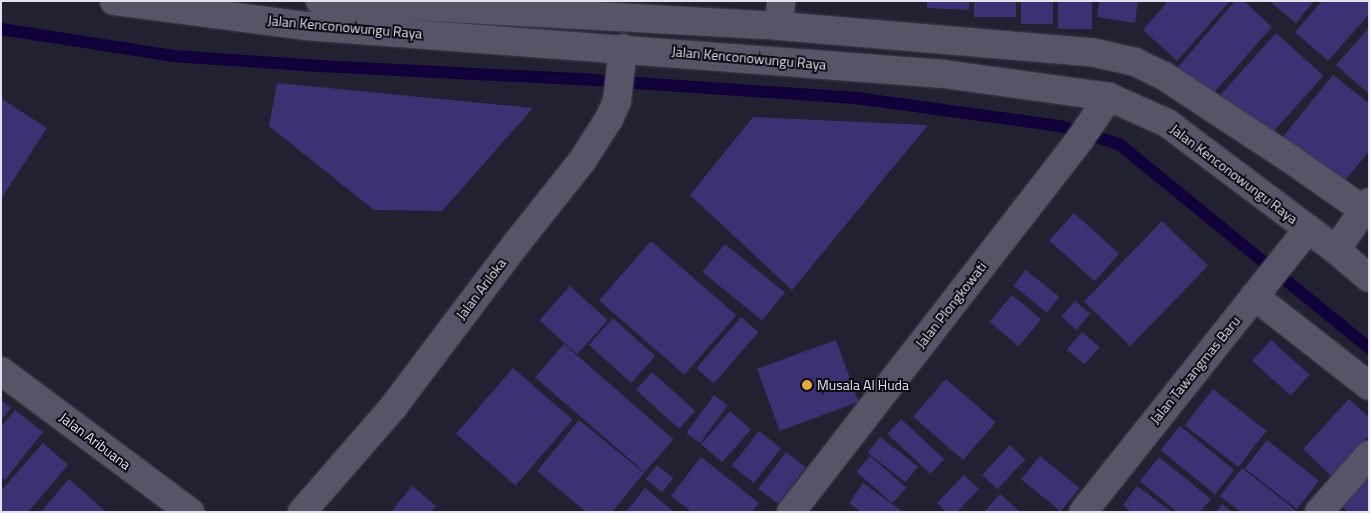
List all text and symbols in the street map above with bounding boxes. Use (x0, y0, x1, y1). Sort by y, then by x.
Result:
street label: Jalan Kenconowungu Raya (267, 12, 423, 42)
street label: Jalan Kenconowungu Raya (671, 43, 827, 73)
street label: Jalan Kenconowungu Raya (1167, 121, 1301, 227)
street label: Jalan Ariloka (452, 255, 510, 323)
street label: Jalan Plongkowati (912, 258, 990, 352)
street label: Jalan Tawangmas Baru (1146, 313, 1244, 427)
place label: Musala Al Huda (817, 377, 909, 393)
marker: Musala Al Huda (801, 379, 813, 391)
street label: Jalan Aribuana (56, 409, 134, 473)

